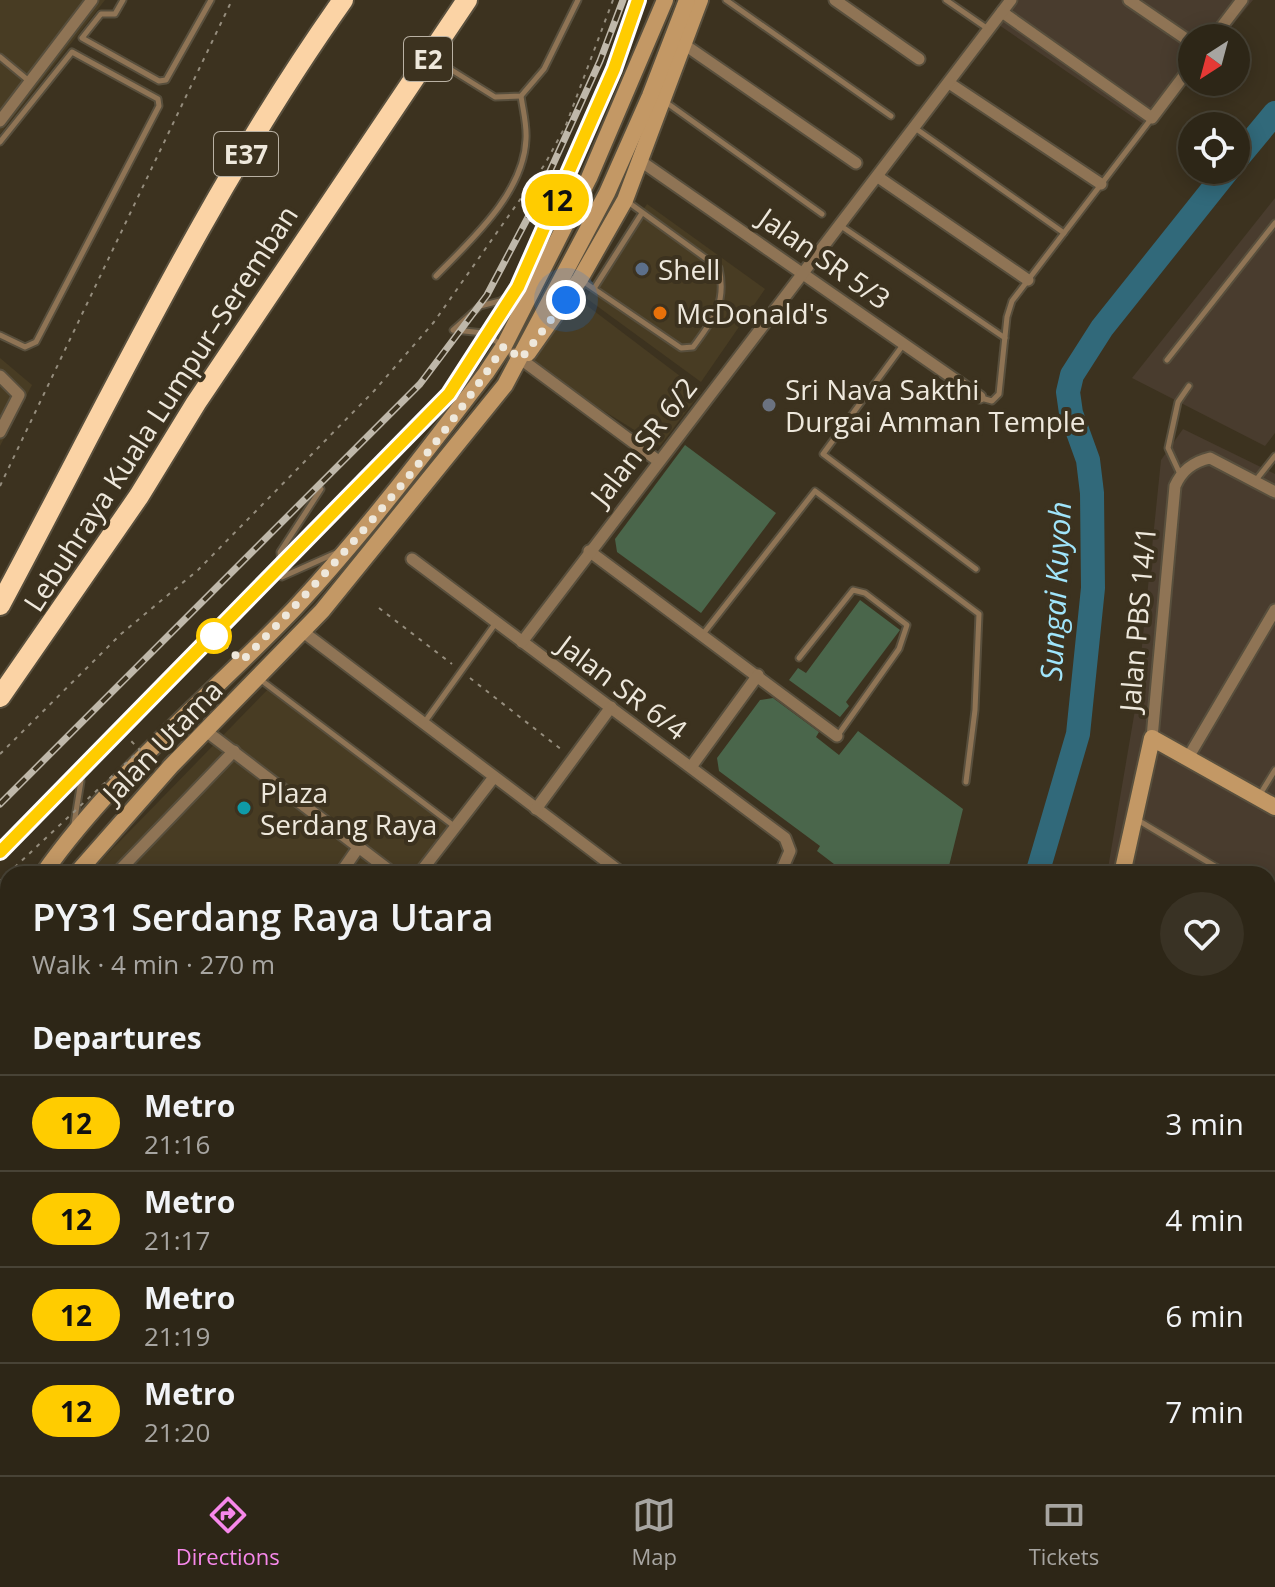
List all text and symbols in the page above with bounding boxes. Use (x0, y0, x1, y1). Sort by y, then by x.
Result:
north arrow (1178, 24, 1250, 96)
map controls (1178, 24, 1250, 184)
road number: E2 (404, 37, 452, 81)
button: locate (1178, 112, 1250, 184)
road number: E37 (214, 132, 278, 176)
line badge: 12 (521, 174, 593, 226)
text: 12 (541, 181, 573, 219)
street label: Jalan SR 5/3 (749, 197, 898, 317)
street label: Lebuhraya Kuala Lumpur–Seremban (14, 198, 306, 618)
place label: Shell (658, 250, 720, 288)
marker: Shell (633, 260, 651, 278)
your location (546, 280, 586, 320)
place label: McDonald's (676, 294, 828, 332)
marker: McDonald's (651, 304, 669, 322)
street label: Jalan SR 6/2 (579, 369, 705, 515)
place label: Sri Nava Sakthi Durgai Amman Temple (785, 370, 1086, 440)
marker: Sri Nava Sakthi Durgai Amman Temple (760, 396, 778, 414)
water label: Sungai Kuyoh (1030, 500, 1080, 682)
street label: Jalan PBS 14/1 (1110, 525, 1164, 716)
unlabelled marker (197, 619, 231, 653)
street label: Jalan SR 6/4 (548, 624, 695, 748)
street label: Jalan Utama (92, 671, 230, 813)
place label: Plaza Serdang Raya (260, 773, 437, 843)
marker: Plaza Serdang Raya (235, 799, 253, 817)
text: PY31 Serdang Raya Utara (32, 890, 493, 942)
button: heart (1160, 892, 1244, 976)
text: Walk · 4 min · 270 m (32, 946, 275, 982)
text: Departures (32, 1017, 202, 1058)
text: Metro (144, 1085, 235, 1126)
text: 3 min (1165, 1103, 1244, 1144)
text: 12 (60, 1104, 92, 1142)
text: 21:16 (144, 1126, 210, 1162)
text: Metro (144, 1181, 235, 1222)
text: 4 min (1165, 1199, 1244, 1240)
text: 12 (60, 1200, 92, 1238)
text: 21:17 (144, 1222, 210, 1258)
text: Metro (144, 1277, 235, 1318)
text: 6 min (1165, 1295, 1244, 1336)
text: 12 (60, 1296, 92, 1334)
text: 21:19 (144, 1318, 210, 1354)
text: Metro (144, 1373, 235, 1414)
text: 7 min (1165, 1391, 1244, 1432)
text: 12 (60, 1392, 92, 1430)
text: 21:20 (144, 1414, 210, 1450)
tab: Directions (176, 1493, 280, 1571)
tab: Map (632, 1493, 677, 1571)
tab: Tickets (1029, 1493, 1099, 1571)

